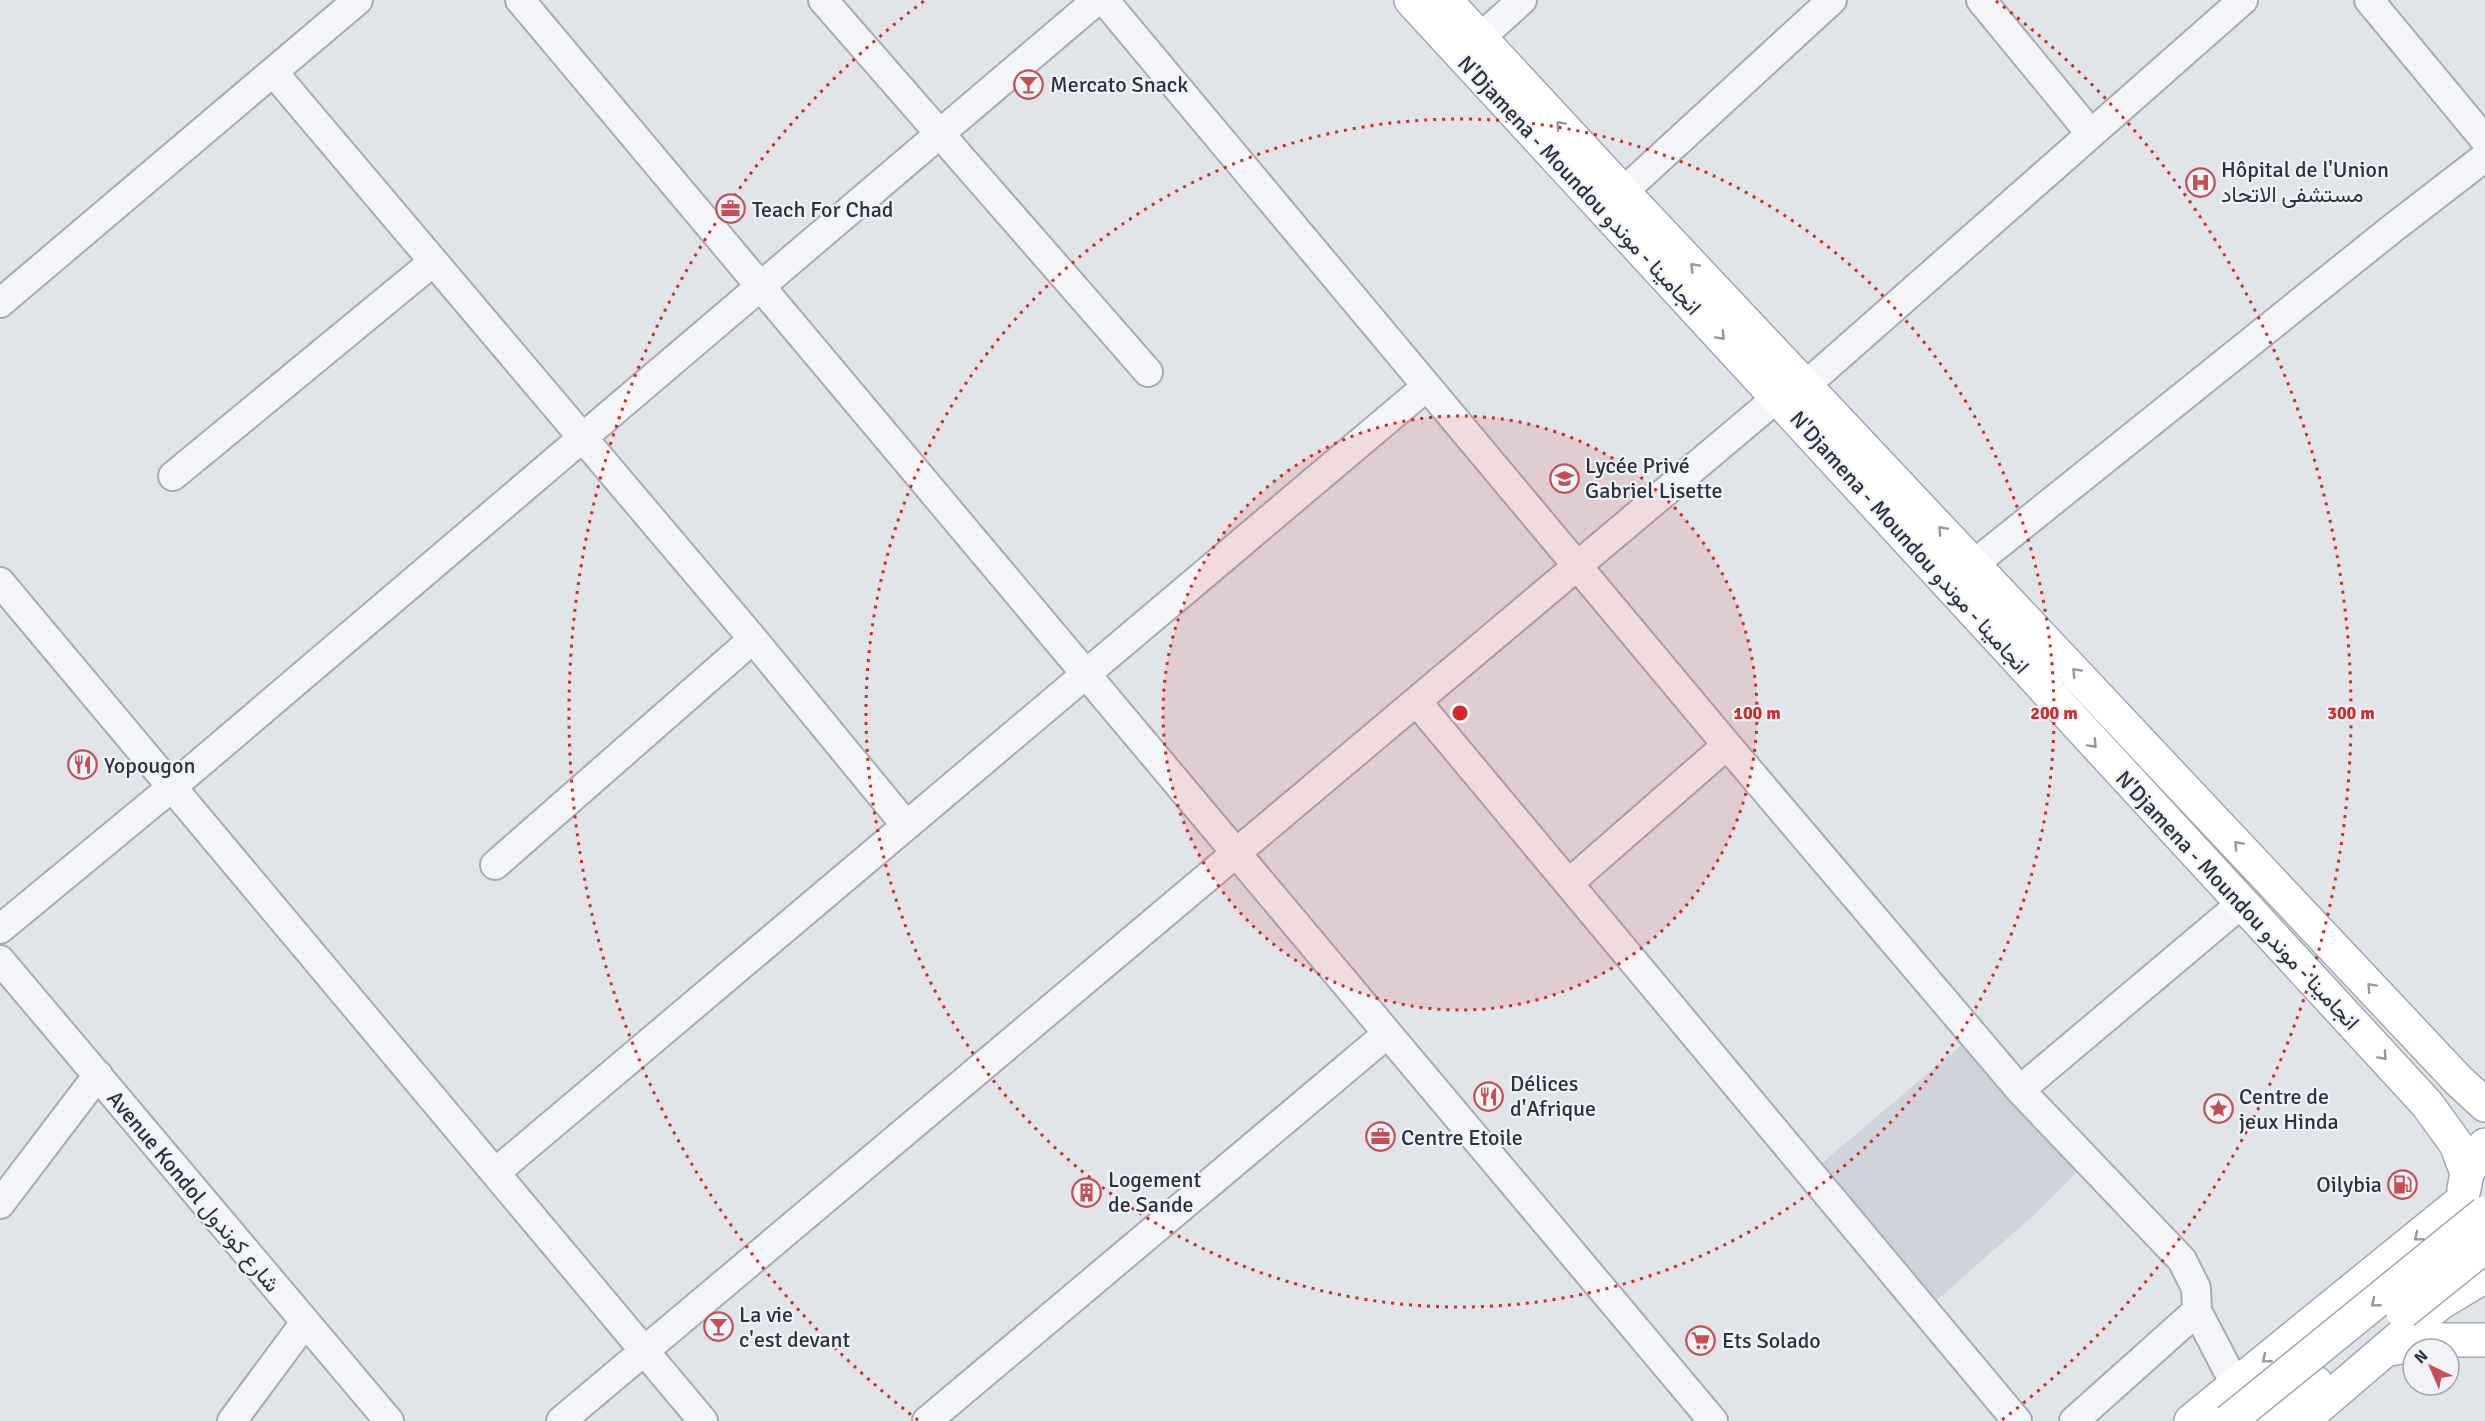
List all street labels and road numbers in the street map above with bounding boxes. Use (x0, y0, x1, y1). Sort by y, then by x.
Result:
street label: N'Djamena - Moundou انجامينا - موندو (1452, 50, 1707, 321)
street label: N'Djamena - Moundou انجامينا - موندو (1784, 405, 2035, 680)
street label: N'Djamena - Moundou انجامينا - موندو (2110, 765, 2365, 1036)
street label: Avenue Kondol شارع كوندول (101, 1085, 286, 1298)

